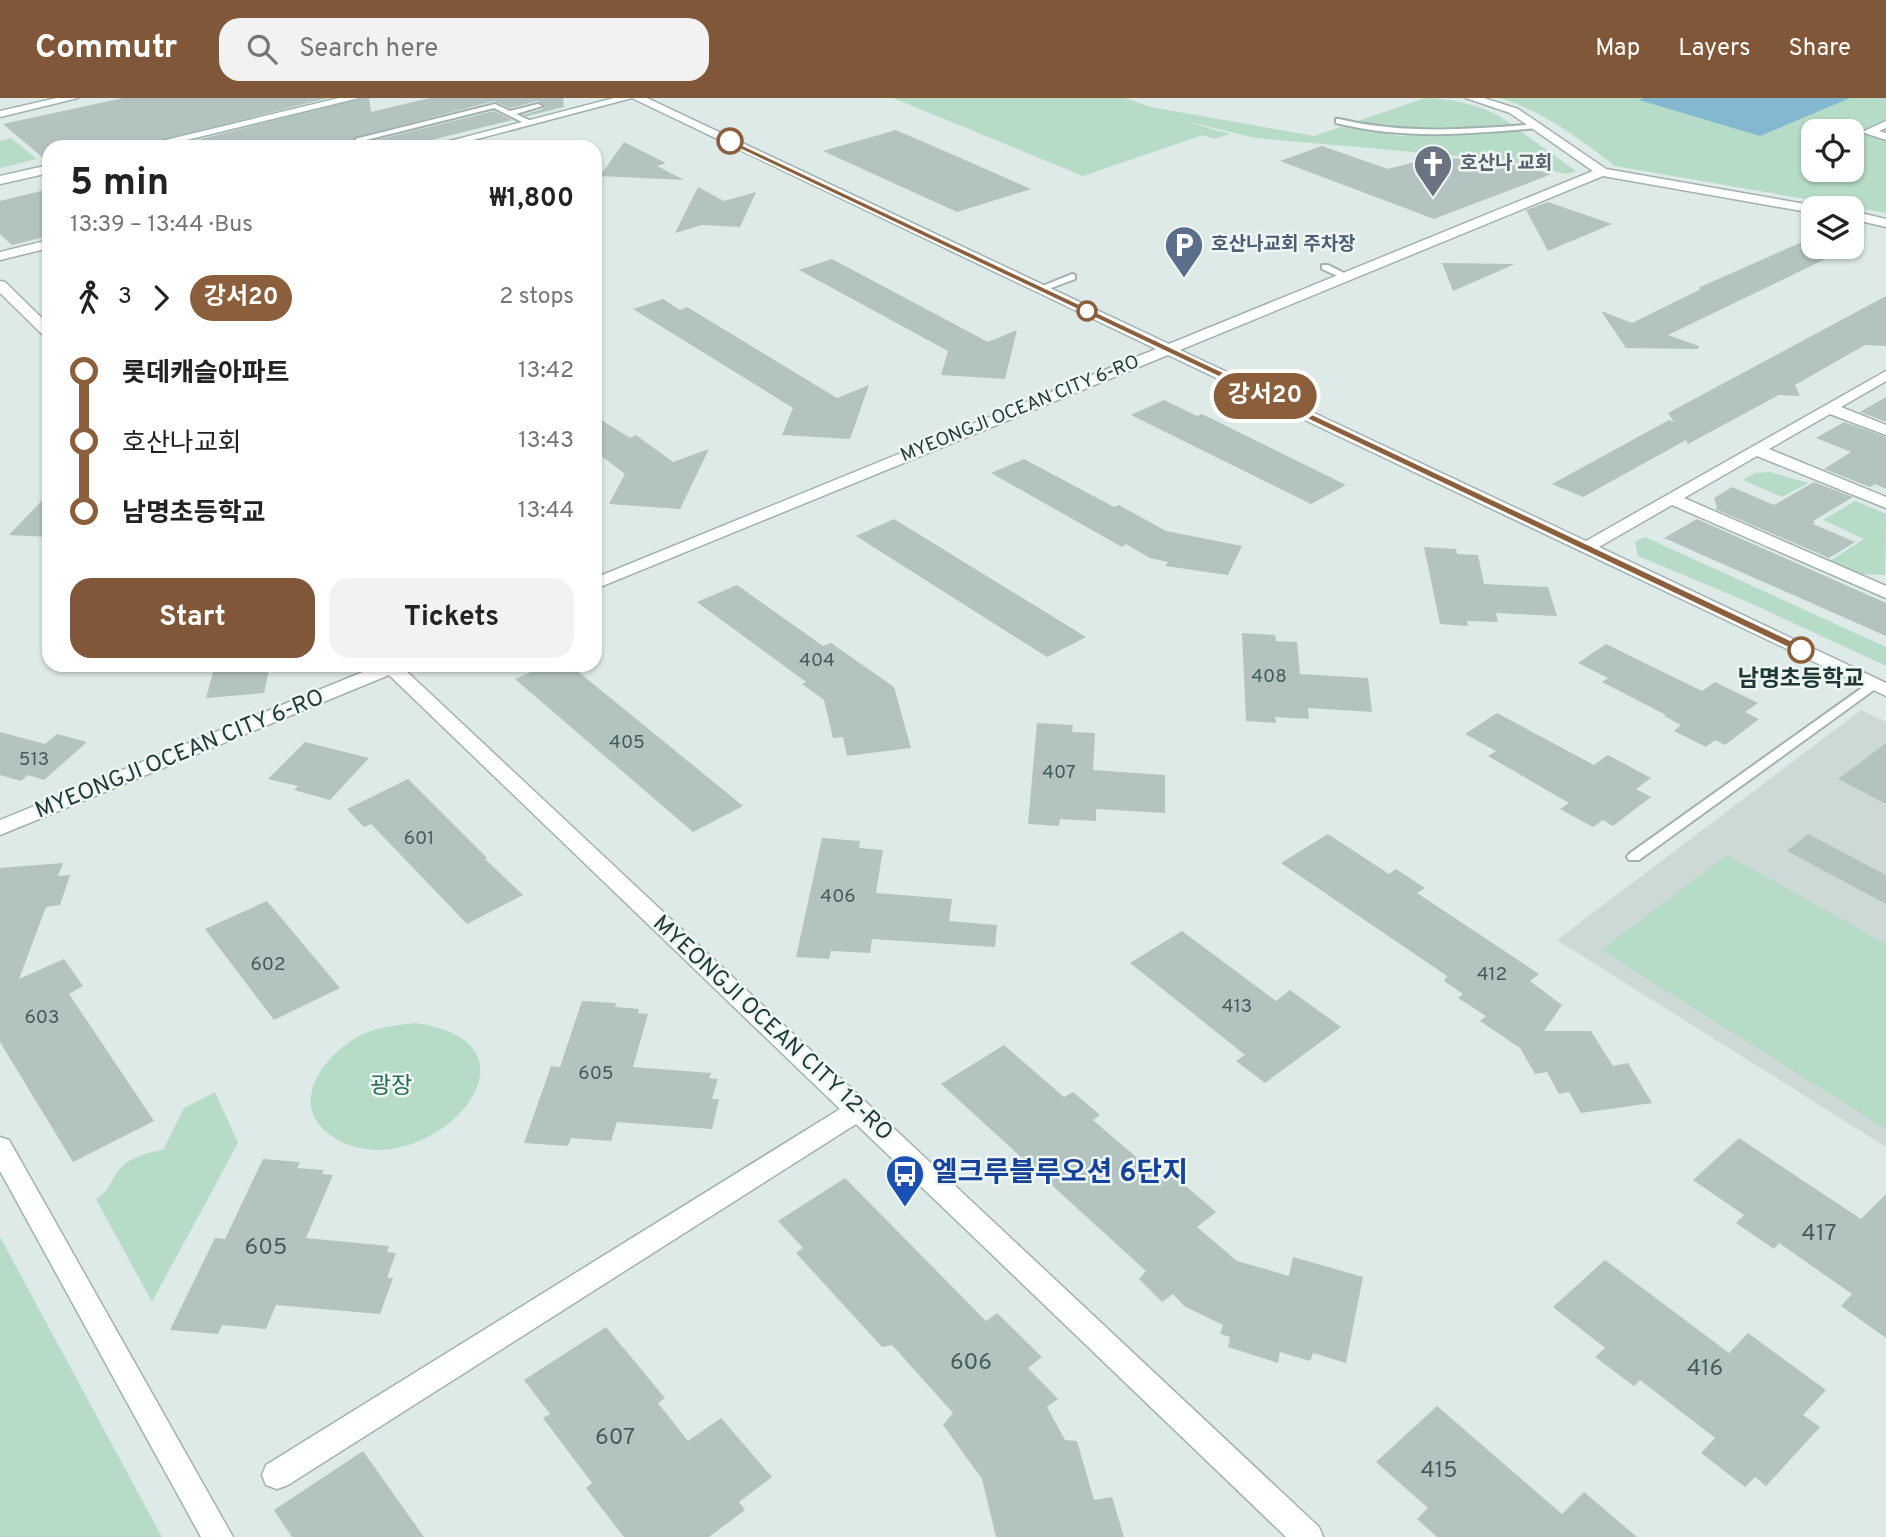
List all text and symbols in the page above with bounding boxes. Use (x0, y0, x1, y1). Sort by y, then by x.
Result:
search box (219, 18, 709, 81)
text: Commutr (35, 28, 177, 70)
icon: search (243, 30, 281, 68)
text: Search here (299, 33, 438, 66)
text: Map (1595, 34, 1640, 64)
text: Layers (1678, 34, 1750, 64)
text: Share (1788, 34, 1851, 64)
map controls (1801, 119, 1864, 259)
button: locate (1801, 119, 1864, 182)
unlabelled marker (717, 128, 743, 154)
church icon: 호산나 교회 (1412, 143, 1454, 198)
place label: 호산나 교회 (1460, 152, 1552, 176)
text: 5 min (70, 160, 169, 209)
text: ₩1,800 (490, 183, 574, 216)
button: layers (1801, 196, 1864, 259)
text: 13:39 – 13:44 · Bus (70, 211, 253, 240)
parking icon: 호산나교회 주차장 (1163, 224, 1205, 279)
place label: 호산나교회 주차장 (1211, 233, 1356, 257)
icon: walk (70, 279, 108, 317)
icon: forward (142, 279, 180, 317)
text: 3 (118, 283, 132, 312)
text: 강서20 (204, 283, 278, 313)
text: 2 stops (499, 283, 574, 312)
unlabelled marker (1077, 301, 1097, 321)
street label: MYEONGJI OCEAN CITY 6-RO (897, 350, 1143, 468)
text: 13:42 (518, 357, 574, 386)
text: 롯데캐슬아파트 (122, 358, 289, 391)
line badge: 강서20 (1216, 373, 1314, 419)
text: 강서20 (1228, 381, 1302, 411)
text: 13:43 (518, 427, 574, 456)
text: 호산나교회 (122, 428, 242, 461)
text: 13:44 (518, 497, 574, 526)
text: 남명초등학교 (122, 498, 266, 531)
button: Start (70, 578, 315, 658)
button: Tickets (329, 578, 574, 658)
marker: 남명초등학교 (1788, 637, 1814, 663)
house number: 404 (799, 649, 835, 673)
house number: 408 (1251, 665, 1287, 689)
place label: 남명초등학교 (1738, 666, 1864, 695)
street label: MYEONGJI OCEAN CITY 6-RO (31, 684, 329, 826)
house number: 405 (609, 731, 645, 755)
house number: 513 (19, 748, 49, 772)
house number: 407 (1042, 761, 1076, 785)
house number: 601 (404, 827, 434, 851)
house number: 406 (820, 885, 856, 909)
street label: MYEONGJI OCEAN CITY 12-RO (646, 910, 898, 1148)
house number: 602 (250, 953, 286, 977)
house number: 412 (1477, 963, 1507, 987)
house number: 413 (1222, 995, 1252, 1019)
house number: 603 (25, 1006, 59, 1030)
house number: 605 (578, 1062, 614, 1086)
park label: 광장 (370, 1073, 412, 1102)
bus stop icon: 엘크루블루오션 6단지 (884, 1153, 926, 1208)
place label: 엘크루블루오션 6단지 (932, 1156, 1188, 1192)
house number: 417 (1802, 1220, 1836, 1249)
house number: 605 (245, 1234, 287, 1263)
house number: 606 (950, 1349, 992, 1378)
house number: 416 (1687, 1355, 1723, 1384)
house number: 607 (595, 1424, 635, 1453)
house number: 415 (1420, 1457, 1458, 1486)

